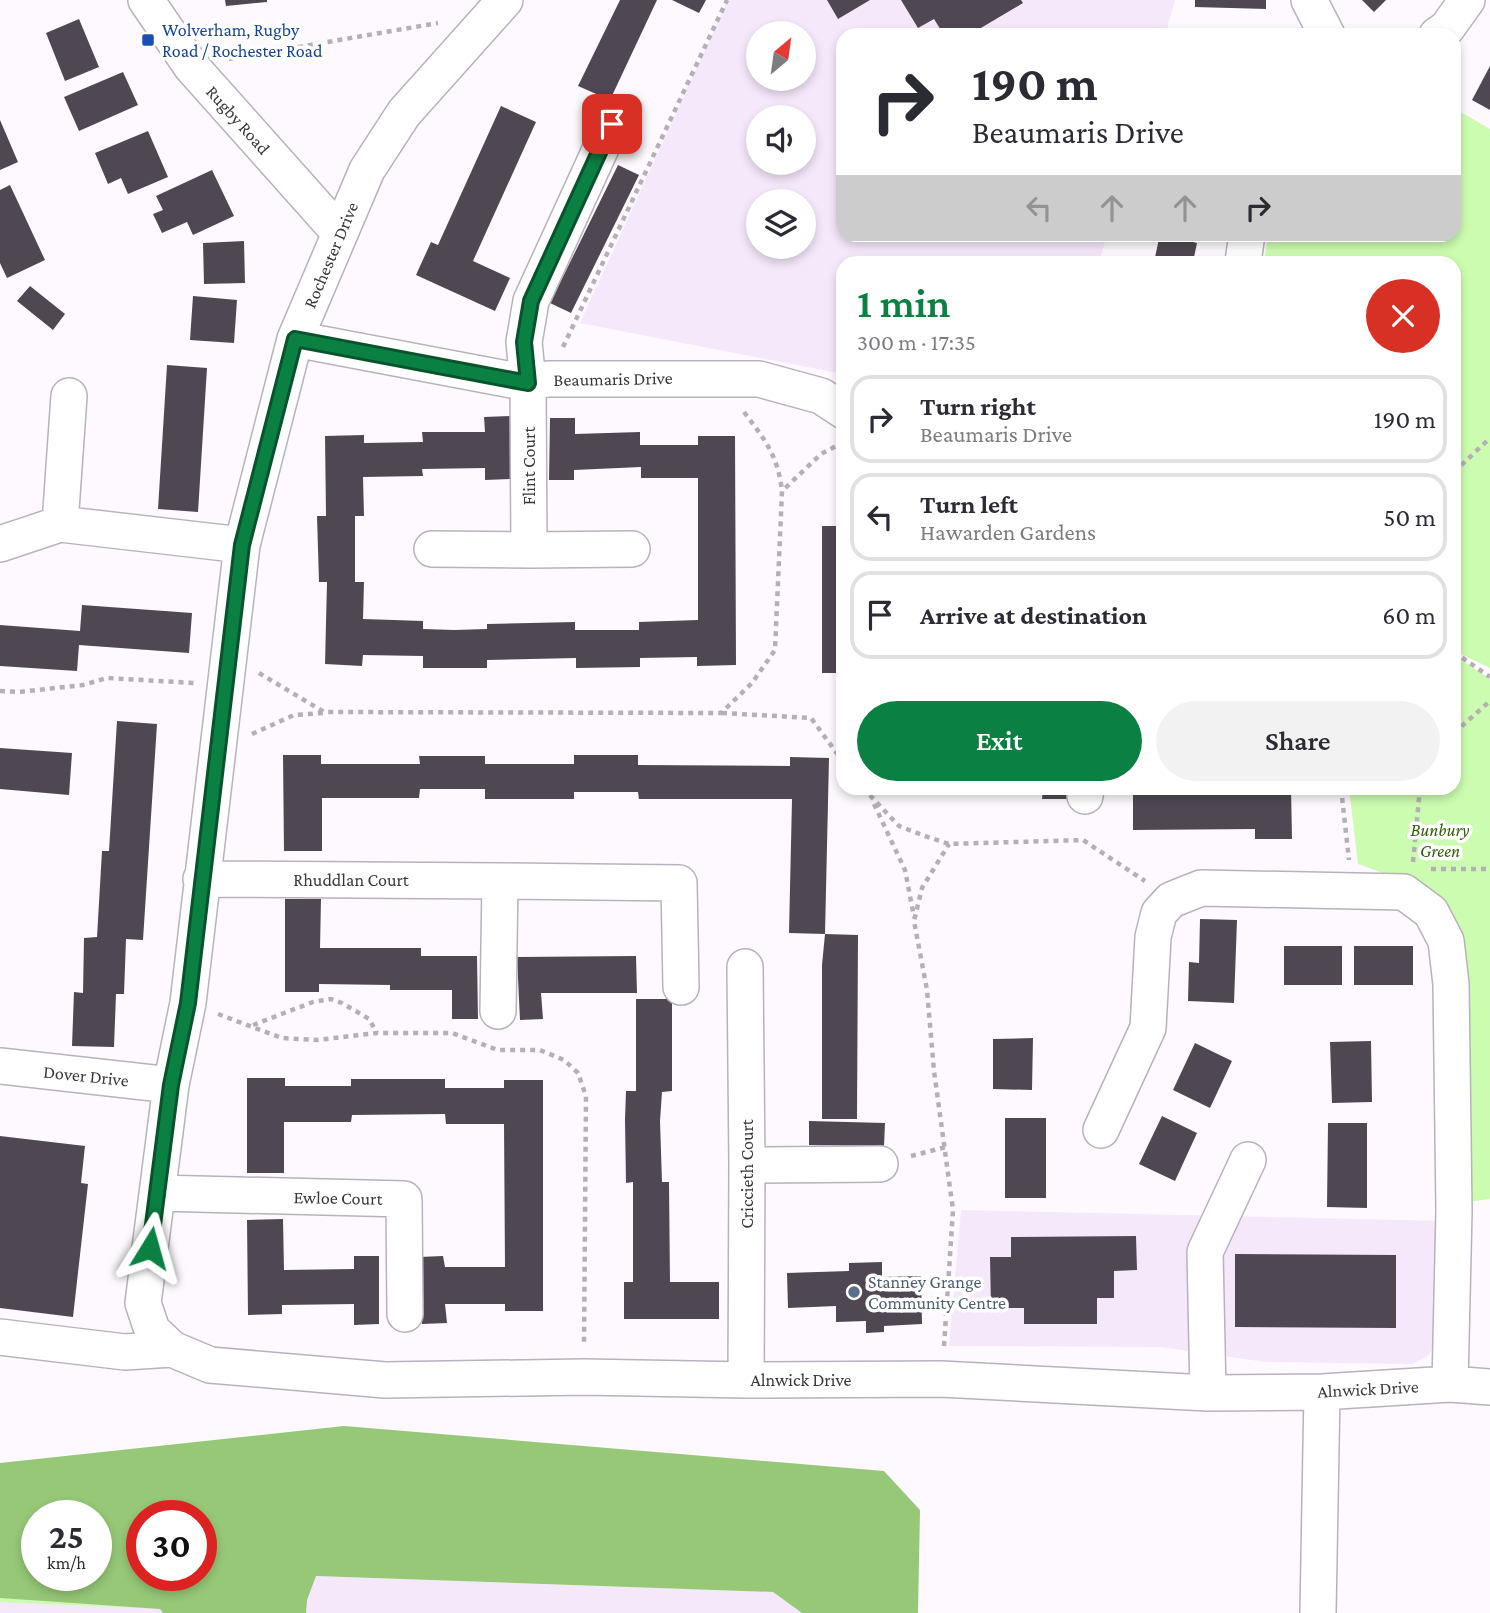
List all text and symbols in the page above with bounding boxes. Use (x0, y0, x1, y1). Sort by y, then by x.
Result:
place label: Wolverham, Rugby Road / Rochester Road (162, 20, 323, 61)
north arrow (746, 21, 816, 91)
map controls (746, 21, 816, 259)
marker: Wolverham, Rugby Road / Rochester Road (140, 32, 156, 48)
icon: right (857, 56, 948, 147)
text: 190 m (972, 56, 1098, 111)
street label: Rugby Road (202, 82, 274, 159)
pin (582, 94, 642, 154)
icon: arrive (593, 105, 631, 143)
button: sound (746, 105, 816, 175)
text: Beaumaris Drive (972, 114, 1184, 150)
button: layers (746, 189, 816, 259)
icon: left (1020, 189, 1058, 227)
icon: ahead (1093, 189, 1131, 227)
icon: ahead (1166, 189, 1204, 227)
icon: right (1239, 189, 1277, 227)
street label: Rochester Drive (300, 199, 362, 311)
text: 1 min (857, 279, 950, 326)
button: close (1366, 279, 1440, 353)
text: 300 m · 17:35 (857, 329, 976, 355)
street label: Beaumaris Drive (553, 368, 673, 390)
text: Turn right (920, 392, 1036, 421)
icon: right (861, 400, 899, 438)
text: 190 m (1374, 405, 1436, 434)
text: Beaumaris Drive (920, 421, 1072, 447)
street label: Flint Court (519, 426, 539, 505)
text: Turn left (920, 490, 1018, 519)
icon: left (861, 498, 899, 536)
text: 50 m (1383, 503, 1436, 532)
text: Hawarden Gardens (920, 519, 1096, 545)
icon: arrive (861, 596, 899, 634)
text: Arrive at destination (920, 601, 1147, 630)
text: 60 m (1382, 601, 1436, 630)
button: Exit (857, 701, 1142, 781)
button: Share (1156, 701, 1440, 781)
park label: Bunbury Green (1410, 820, 1470, 861)
street label: Rhuddlan Court (293, 870, 410, 890)
street label: Dover Drive (42, 1062, 130, 1090)
street label: Criccieth Court (737, 1118, 757, 1229)
street label: Ewloe Court (293, 1187, 384, 1209)
position arrow (113, 1211, 187, 1285)
place label: Stanney Grange Community Centre (868, 1272, 1006, 1313)
marker: Stanney Grange Community Centre (846, 1284, 862, 1300)
street label: Alnwick Drive (750, 1370, 852, 1390)
street label: Alnwick Drive (1317, 1376, 1419, 1402)
speed limit sign: 30 (126, 1500, 217, 1591)
text: 25 (49, 1517, 84, 1556)
text: km/h (47, 1553, 86, 1573)

